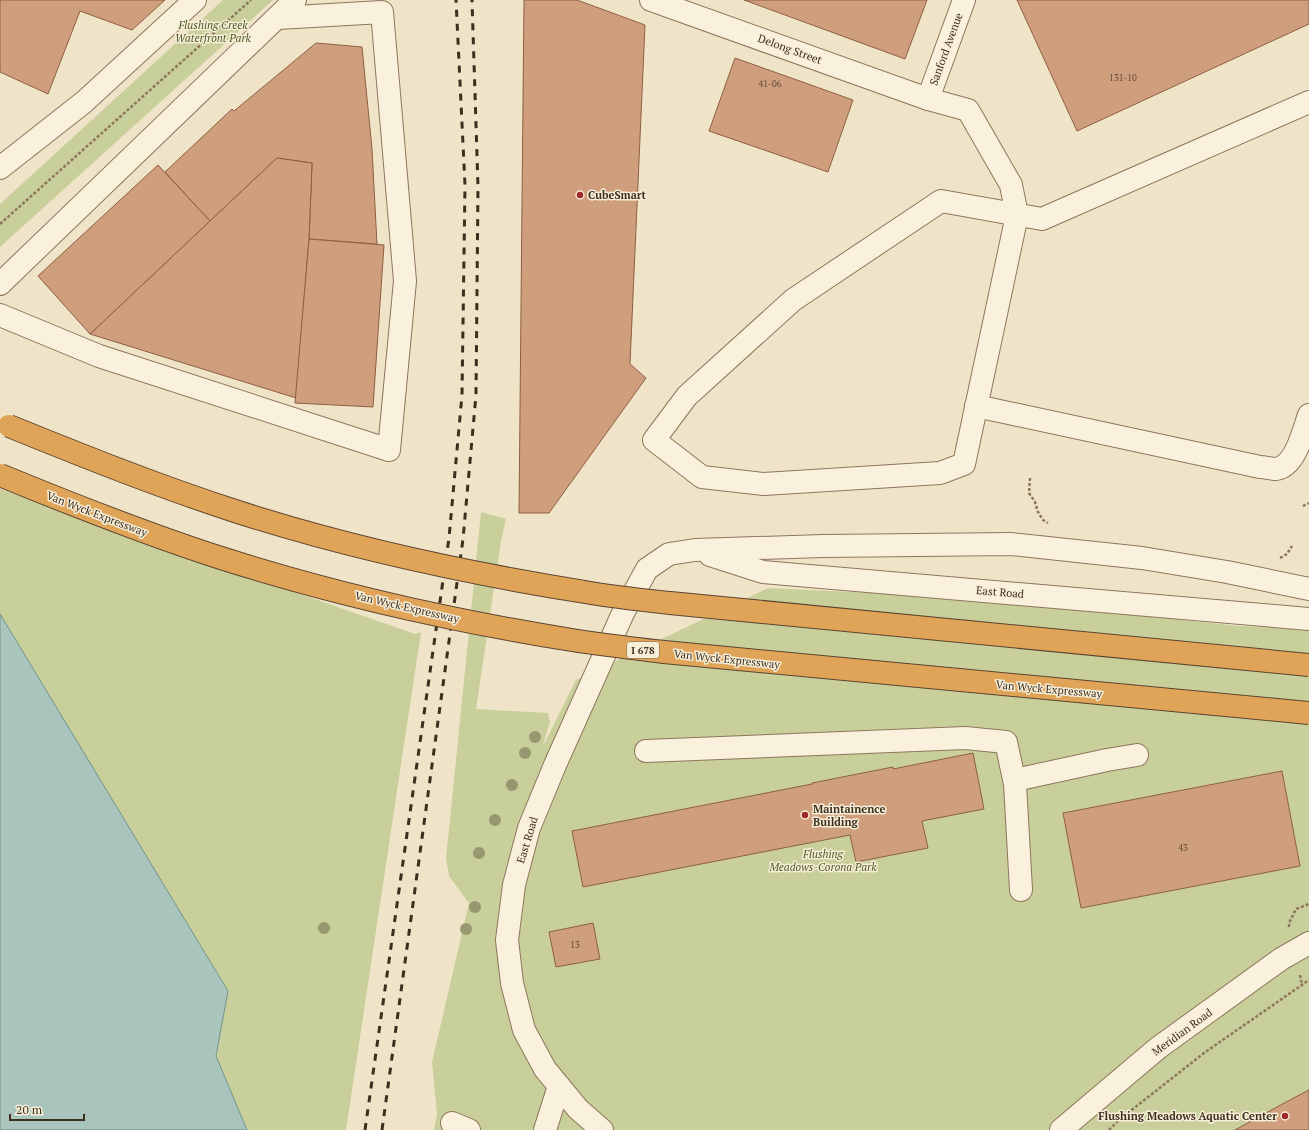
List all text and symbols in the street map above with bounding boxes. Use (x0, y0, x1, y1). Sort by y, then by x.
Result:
street label: Sanford Avenue (926, 10, 966, 87)
park label: Flushing Creek Waterfront Park (175, 18, 252, 45)
street label: Delong Street (756, 31, 824, 67)
house number: 131-10 (1109, 72, 1137, 84)
house number: 41-06 (758, 78, 782, 90)
place label: CubeSmart (588, 188, 647, 202)
marker: CubeSmart (575, 190, 585, 200)
street label: Van Wyck Expressway (45, 488, 150, 540)
street label: East Road (975, 583, 1025, 601)
street label: Van Wyck Expressway (353, 588, 461, 626)
road number: I 678 (627, 642, 659, 658)
street label: Van Wyck Expressway (673, 646, 781, 672)
street label: Van Wyck Expressway (995, 677, 1103, 701)
place label: Maintainence Building (813, 802, 885, 829)
marker: Maintainence Building (800, 810, 810, 820)
street label: East Road (513, 815, 541, 865)
house number: 43 (1178, 842, 1188, 854)
park label: Flushing Meadows-Corona Park (768, 847, 877, 874)
house number: 13 (570, 939, 580, 951)
street label: Meridian Road (1149, 1005, 1215, 1059)
scale bar (10, 1096, 84, 1122)
text: 20 m (16, 1102, 43, 1117)
place label: Flushing Meadows Aquatic Center (1098, 1109, 1277, 1123)
marker: Flushing Meadows Aquatic Center (1280, 1111, 1290, 1121)

